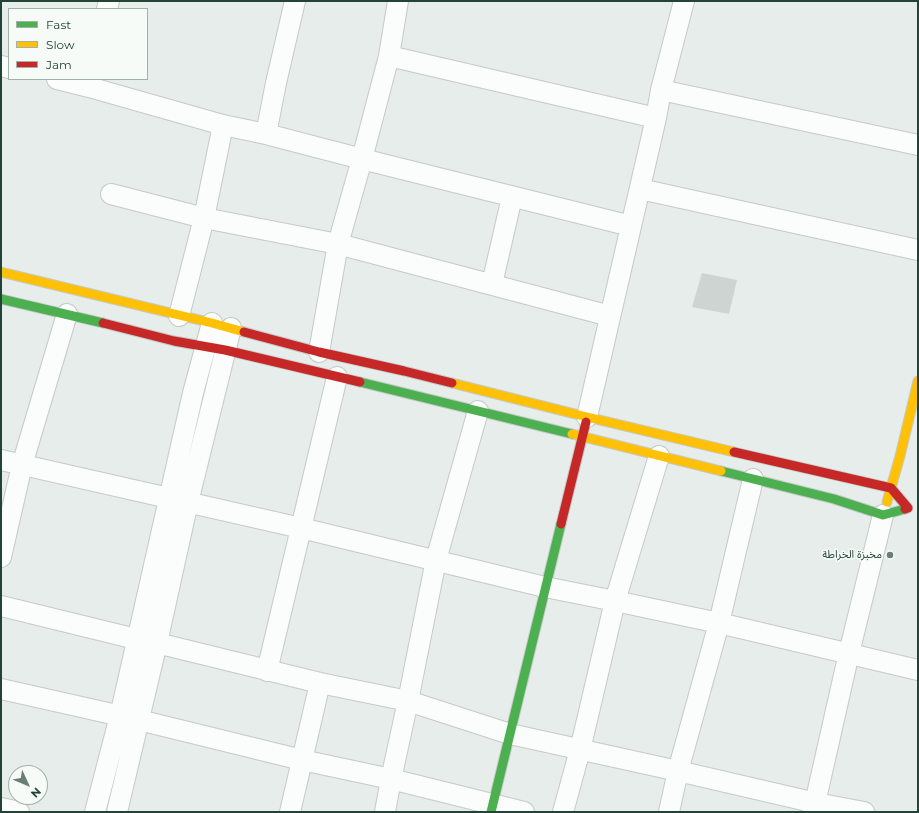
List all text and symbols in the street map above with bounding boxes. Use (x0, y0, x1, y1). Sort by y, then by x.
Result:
legend (8, 8, 148, 80)
text: Fast (46, 17, 71, 32)
text: Slow (46, 37, 75, 52)
text: Jam (46, 57, 72, 72)
place label: مخبزة الخراطة (822, 548, 882, 562)
marker: مخبزة الخراطة (885, 550, 895, 560)
north arrow (8, 765, 48, 805)
text: N (28, 785, 44, 801)

